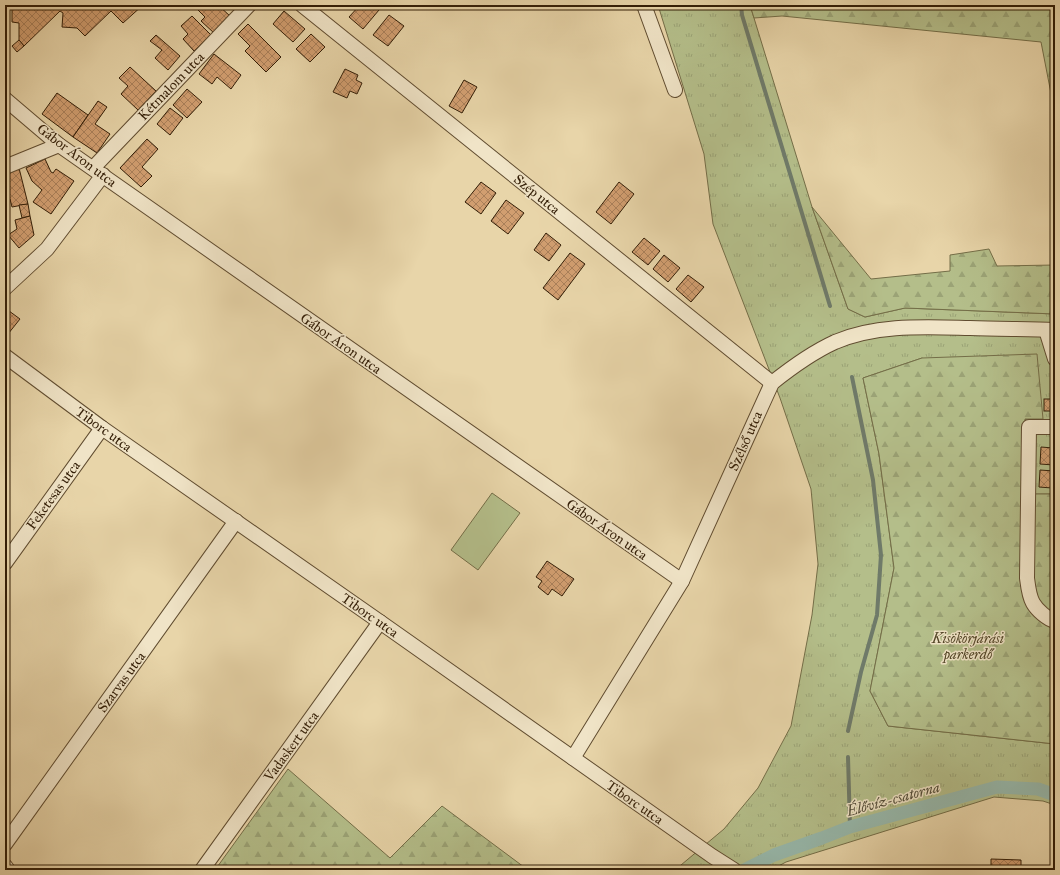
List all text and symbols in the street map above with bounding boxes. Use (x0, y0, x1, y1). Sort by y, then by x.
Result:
street label: Kétmalom utca (135, 49, 208, 124)
street label: Gábor Áron utca (34, 118, 121, 191)
street label: Szép utca (510, 171, 563, 218)
street label: Gábor Áron utca (297, 308, 386, 378)
street label: Tiborc utca (72, 403, 135, 456)
street label: Szélső utca (725, 409, 766, 474)
street label: Feketesas utca (23, 457, 84, 533)
street label: Gábor Áron utca (563, 494, 652, 564)
street label: Tiborc utca (338, 590, 402, 641)
park label: Kisökörjárási parkerdő (931, 630, 1004, 664)
street label: Szarvas utca (94, 649, 149, 716)
street label: Vadaskert utca (260, 708, 323, 785)
street label: Tiborc utca (603, 777, 667, 828)
water label: Élővíz-csatorna (843, 777, 942, 820)

